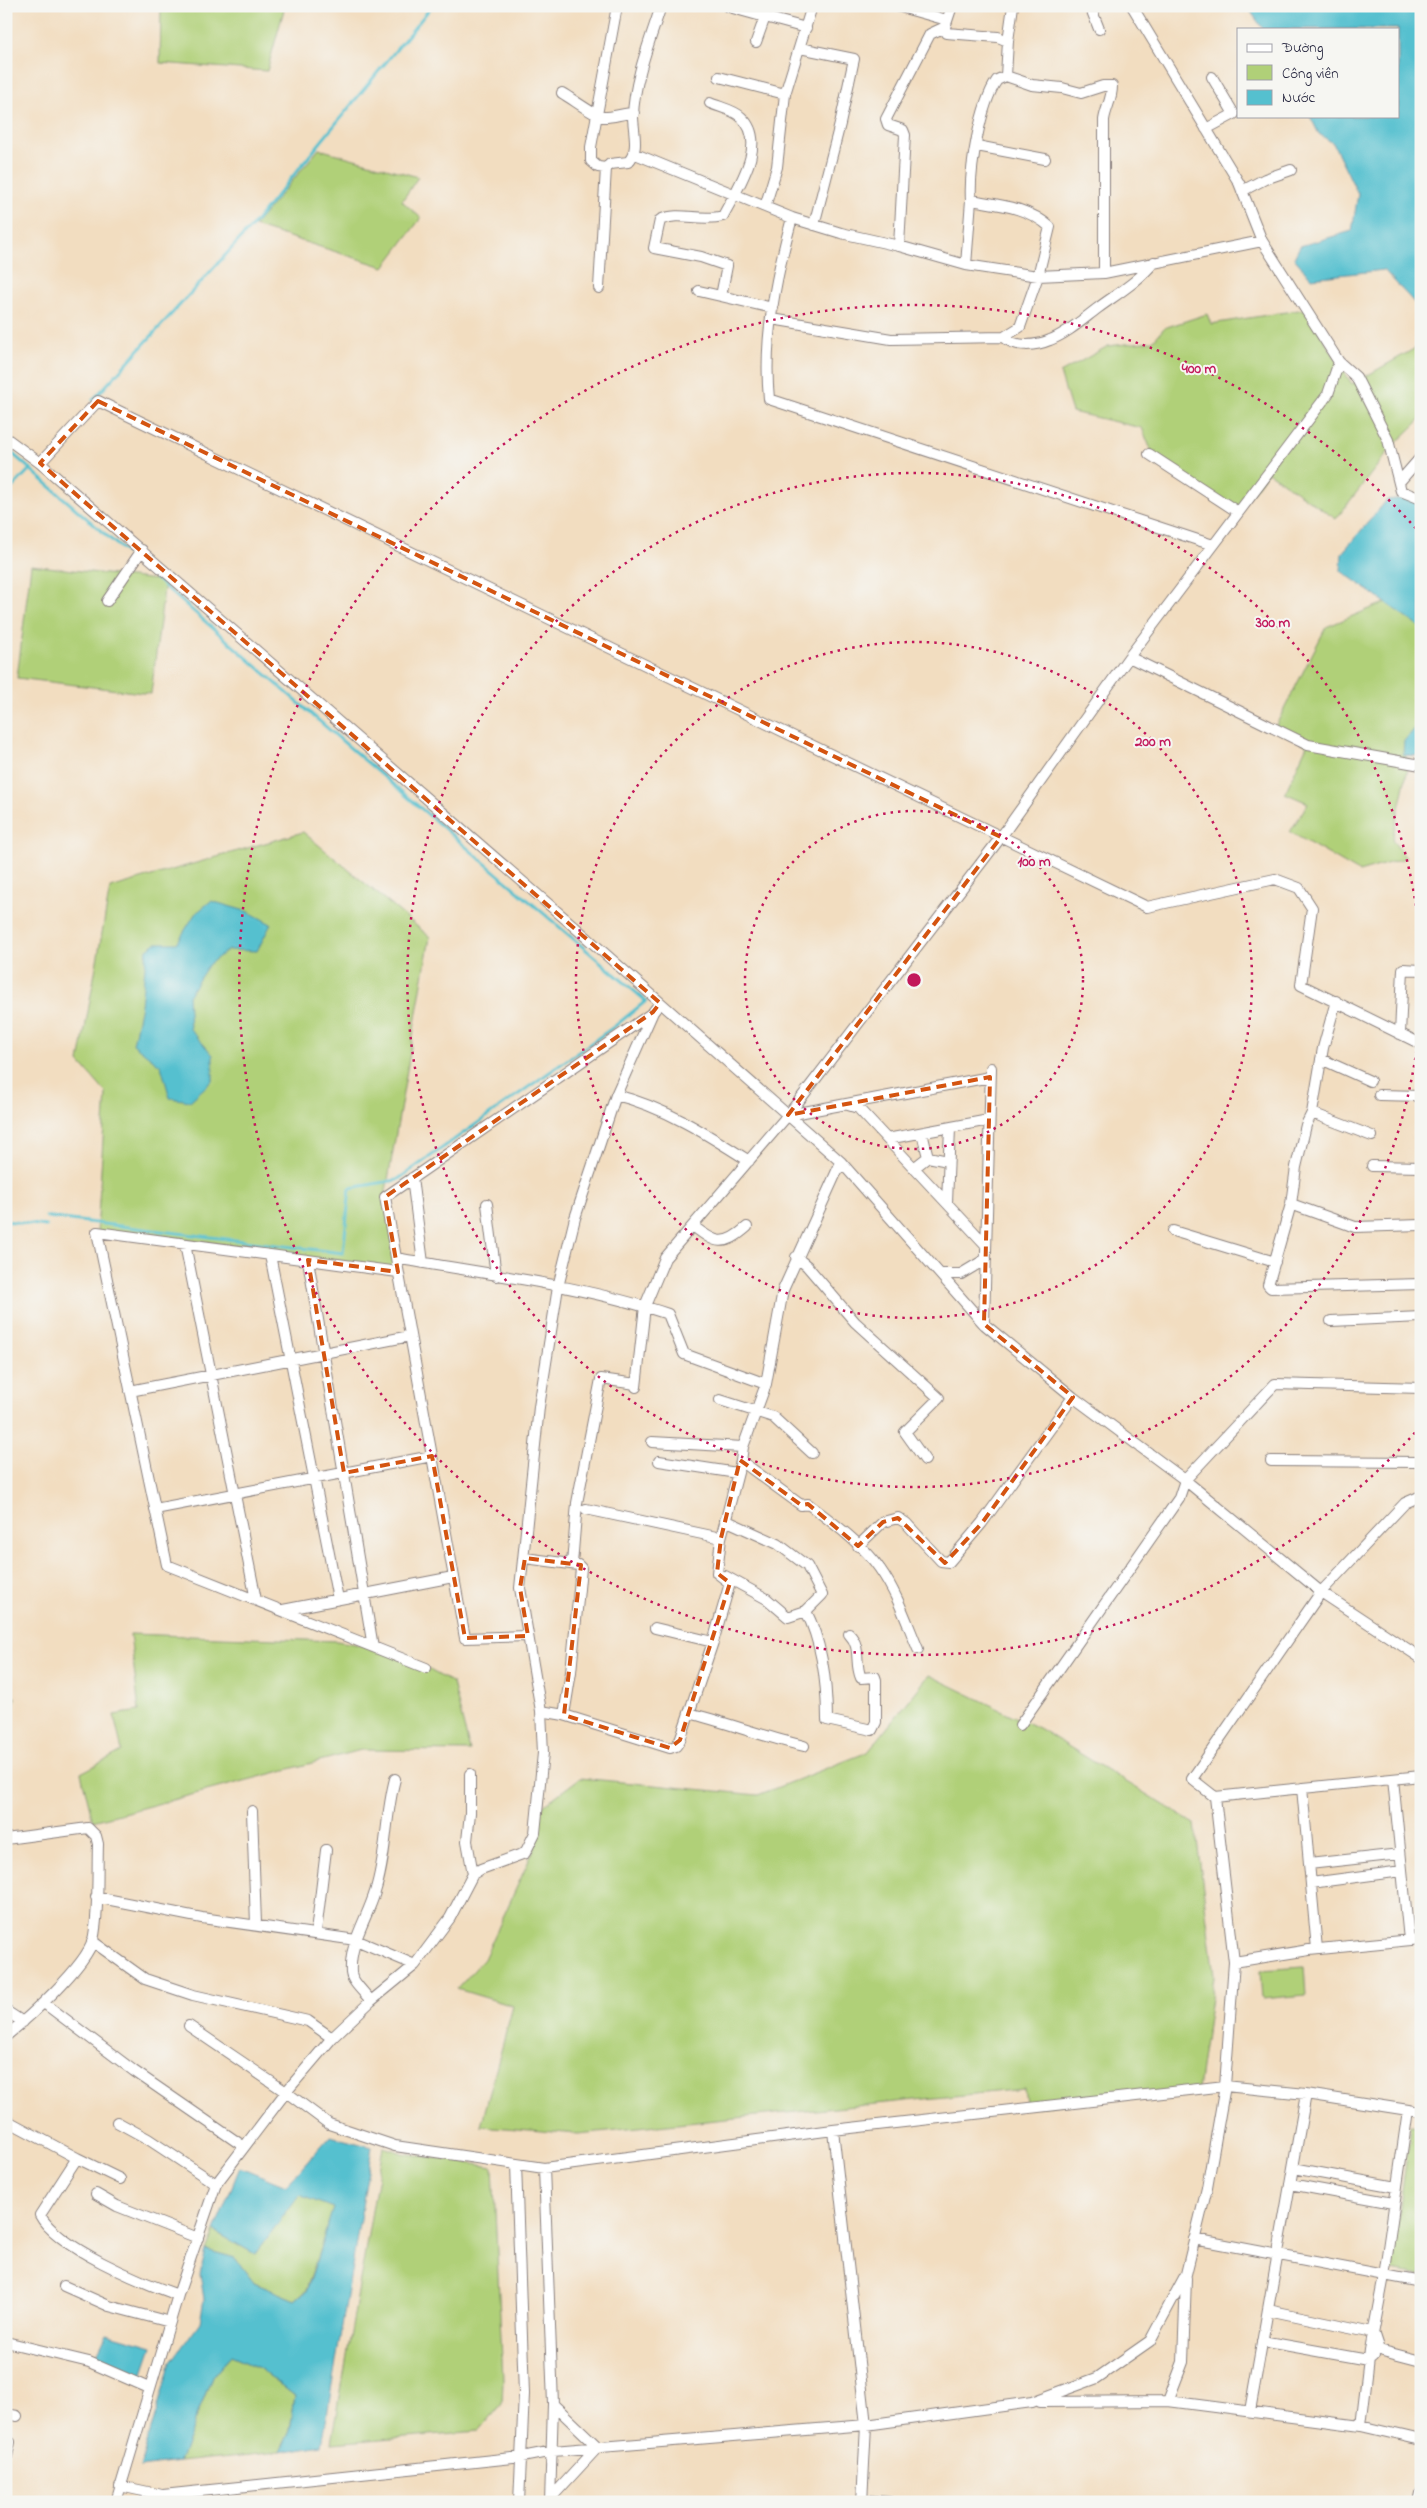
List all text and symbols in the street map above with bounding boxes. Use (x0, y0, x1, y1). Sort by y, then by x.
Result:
legend (1237, 28, 1400, 118)
text: Đường (1281, 37, 1324, 60)
text: Công viên (1282, 63, 1339, 86)
text: Nước (1282, 87, 1315, 109)
text: 400 m (1181, 358, 1217, 380)
text: 300 m (1255, 612, 1291, 634)
text: 200 m (1134, 731, 1171, 753)
text: 100 m (1017, 851, 1051, 873)
centre of rings (905, 971, 923, 989)

